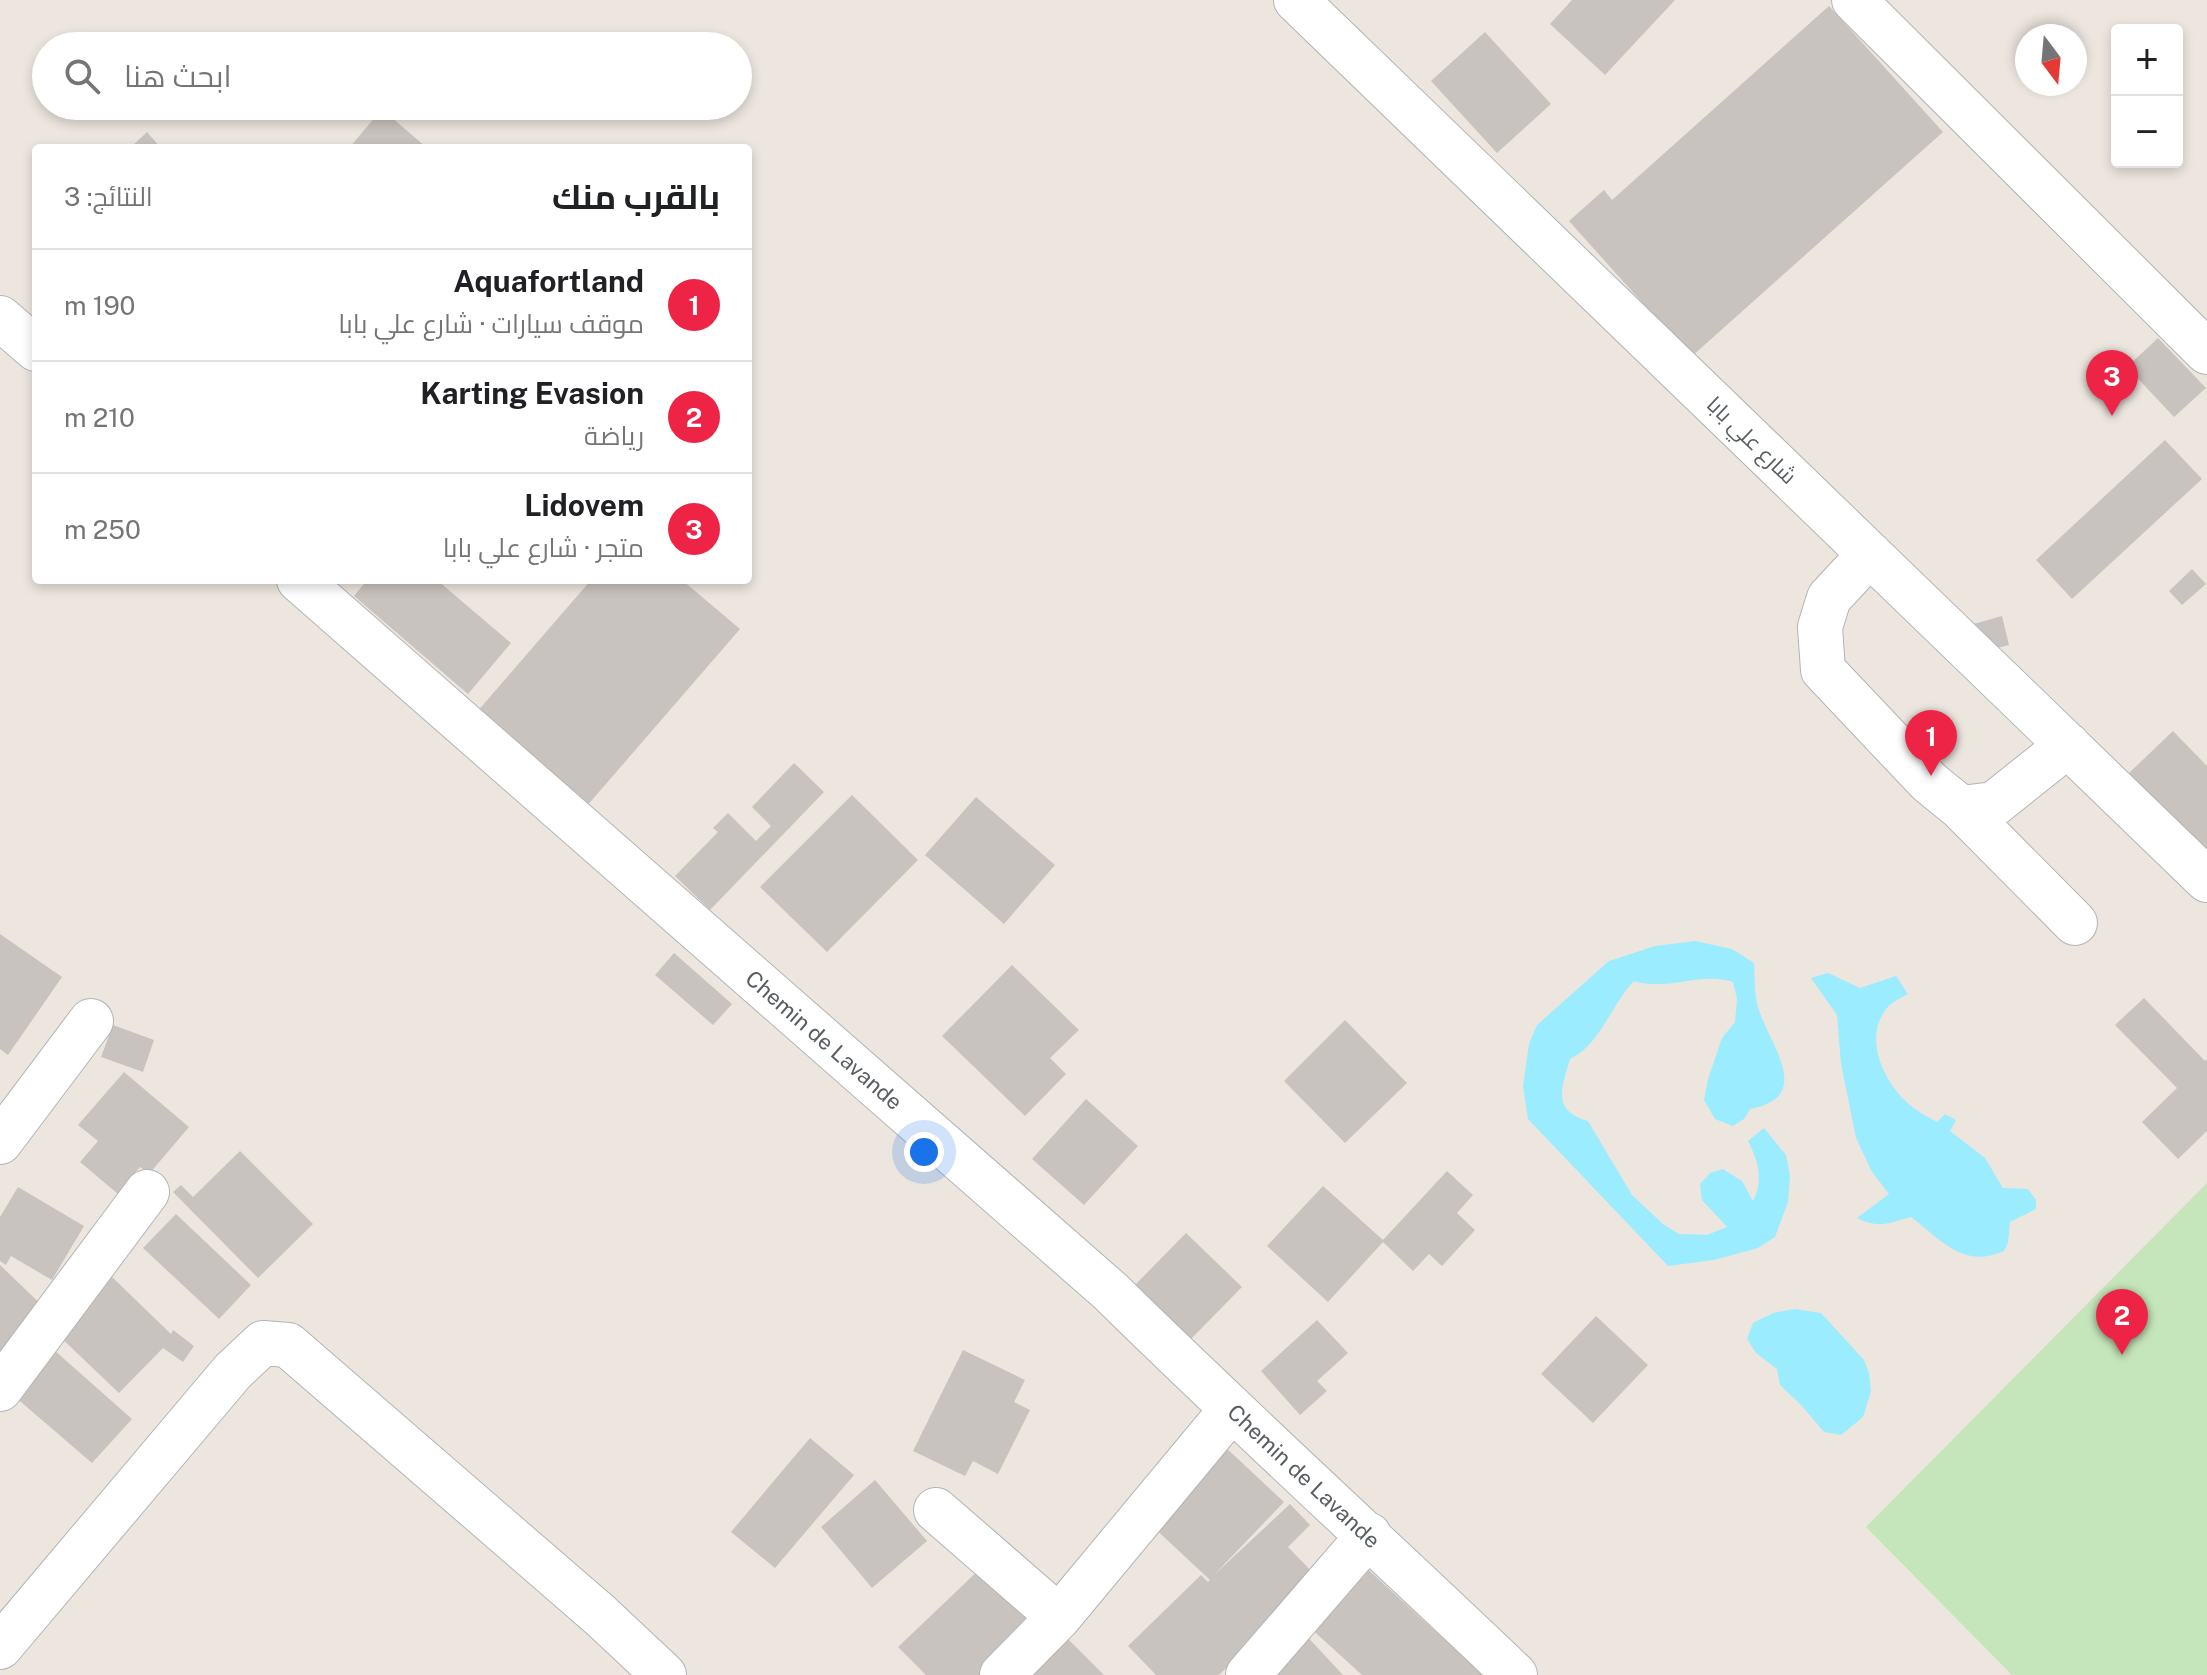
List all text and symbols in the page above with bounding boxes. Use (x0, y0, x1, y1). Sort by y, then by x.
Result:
north arrow (2015, 24, 2087, 96)
map controls (2111, 24, 2183, 168)
button: + (2111, 24, 2183, 96)
search box (32, 32, 752, 120)
icon: search (60, 54, 104, 98)
text: ابحث هنا (124, 58, 232, 94)
button: − (2111, 96, 2183, 168)
text: بالقرب منك (552, 177, 720, 217)
text: النتائج: 3 (64, 181, 153, 212)
text: Aquafortland (453, 263, 644, 299)
text: 190 m (64, 290, 135, 321)
text: 1 (688, 290, 700, 321)
text: موقف سيارات · شارع علي بابا (338, 308, 644, 339)
pin: 3 (2086, 350, 2138, 416)
text: Karting Evasion (420, 375, 644, 411)
street label: شارع علي بابا (1699, 391, 1802, 492)
text: 210 m (64, 402, 135, 433)
text: 2 (686, 402, 702, 433)
text: رياضة (584, 420, 644, 451)
text: Lidovem (524, 487, 644, 523)
text: 250 m (64, 514, 141, 545)
text: 3 (685, 514, 703, 545)
text: متجر · شارع علي بابا (443, 532, 644, 563)
pin: 1 (1905, 710, 1957, 776)
street label: Chemin de Lavande (740, 965, 908, 1115)
your location (904, 1132, 944, 1172)
pin: 2 (2096, 1289, 2148, 1355)
street label: Chemin de Lavande (1222, 1399, 1386, 1553)

